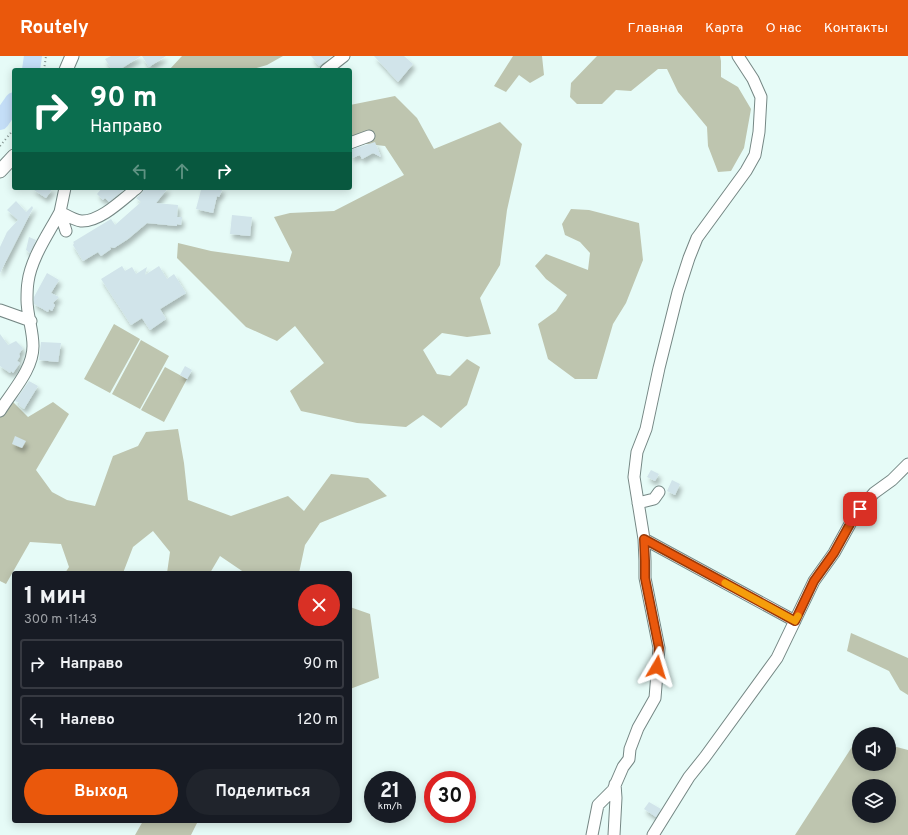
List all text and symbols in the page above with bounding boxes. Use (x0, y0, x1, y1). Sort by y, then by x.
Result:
text: Routely (20, 16, 89, 40)
text: Главная (628, 20, 683, 37)
text: Карта (705, 20, 743, 37)
text: О нас (765, 20, 802, 37)
text: Контакты (824, 20, 888, 37)
text: 90 m (90, 81, 157, 117)
icon: right (24, 84, 76, 136)
text: Направо (90, 116, 162, 139)
icon: left (129, 160, 151, 182)
icon: ahead (171, 160, 193, 182)
icon: right (213, 160, 235, 182)
pin (843, 492, 877, 526)
icon: arrive (849, 498, 871, 520)
text: 1 мин (24, 582, 86, 612)
button: close (298, 584, 340, 626)
text: 300 m · 11:43 (24, 612, 97, 628)
position arrow (636, 646, 678, 688)
icon: right (26, 653, 48, 675)
text: Направо (60, 655, 123, 674)
text: 90 m (303, 655, 338, 674)
icon: left (26, 709, 48, 731)
text: Налево (60, 711, 115, 730)
text: 120 m (297, 711, 338, 730)
map controls (852, 727, 896, 823)
button: sound (852, 727, 896, 771)
button: Выход (24, 769, 178, 815)
button: Поделиться (186, 769, 340, 815)
speed limit sign: 30 (424, 771, 476, 823)
text: 21 (380, 779, 400, 805)
button: layers (852, 779, 896, 823)
text: km/h (378, 800, 402, 813)

